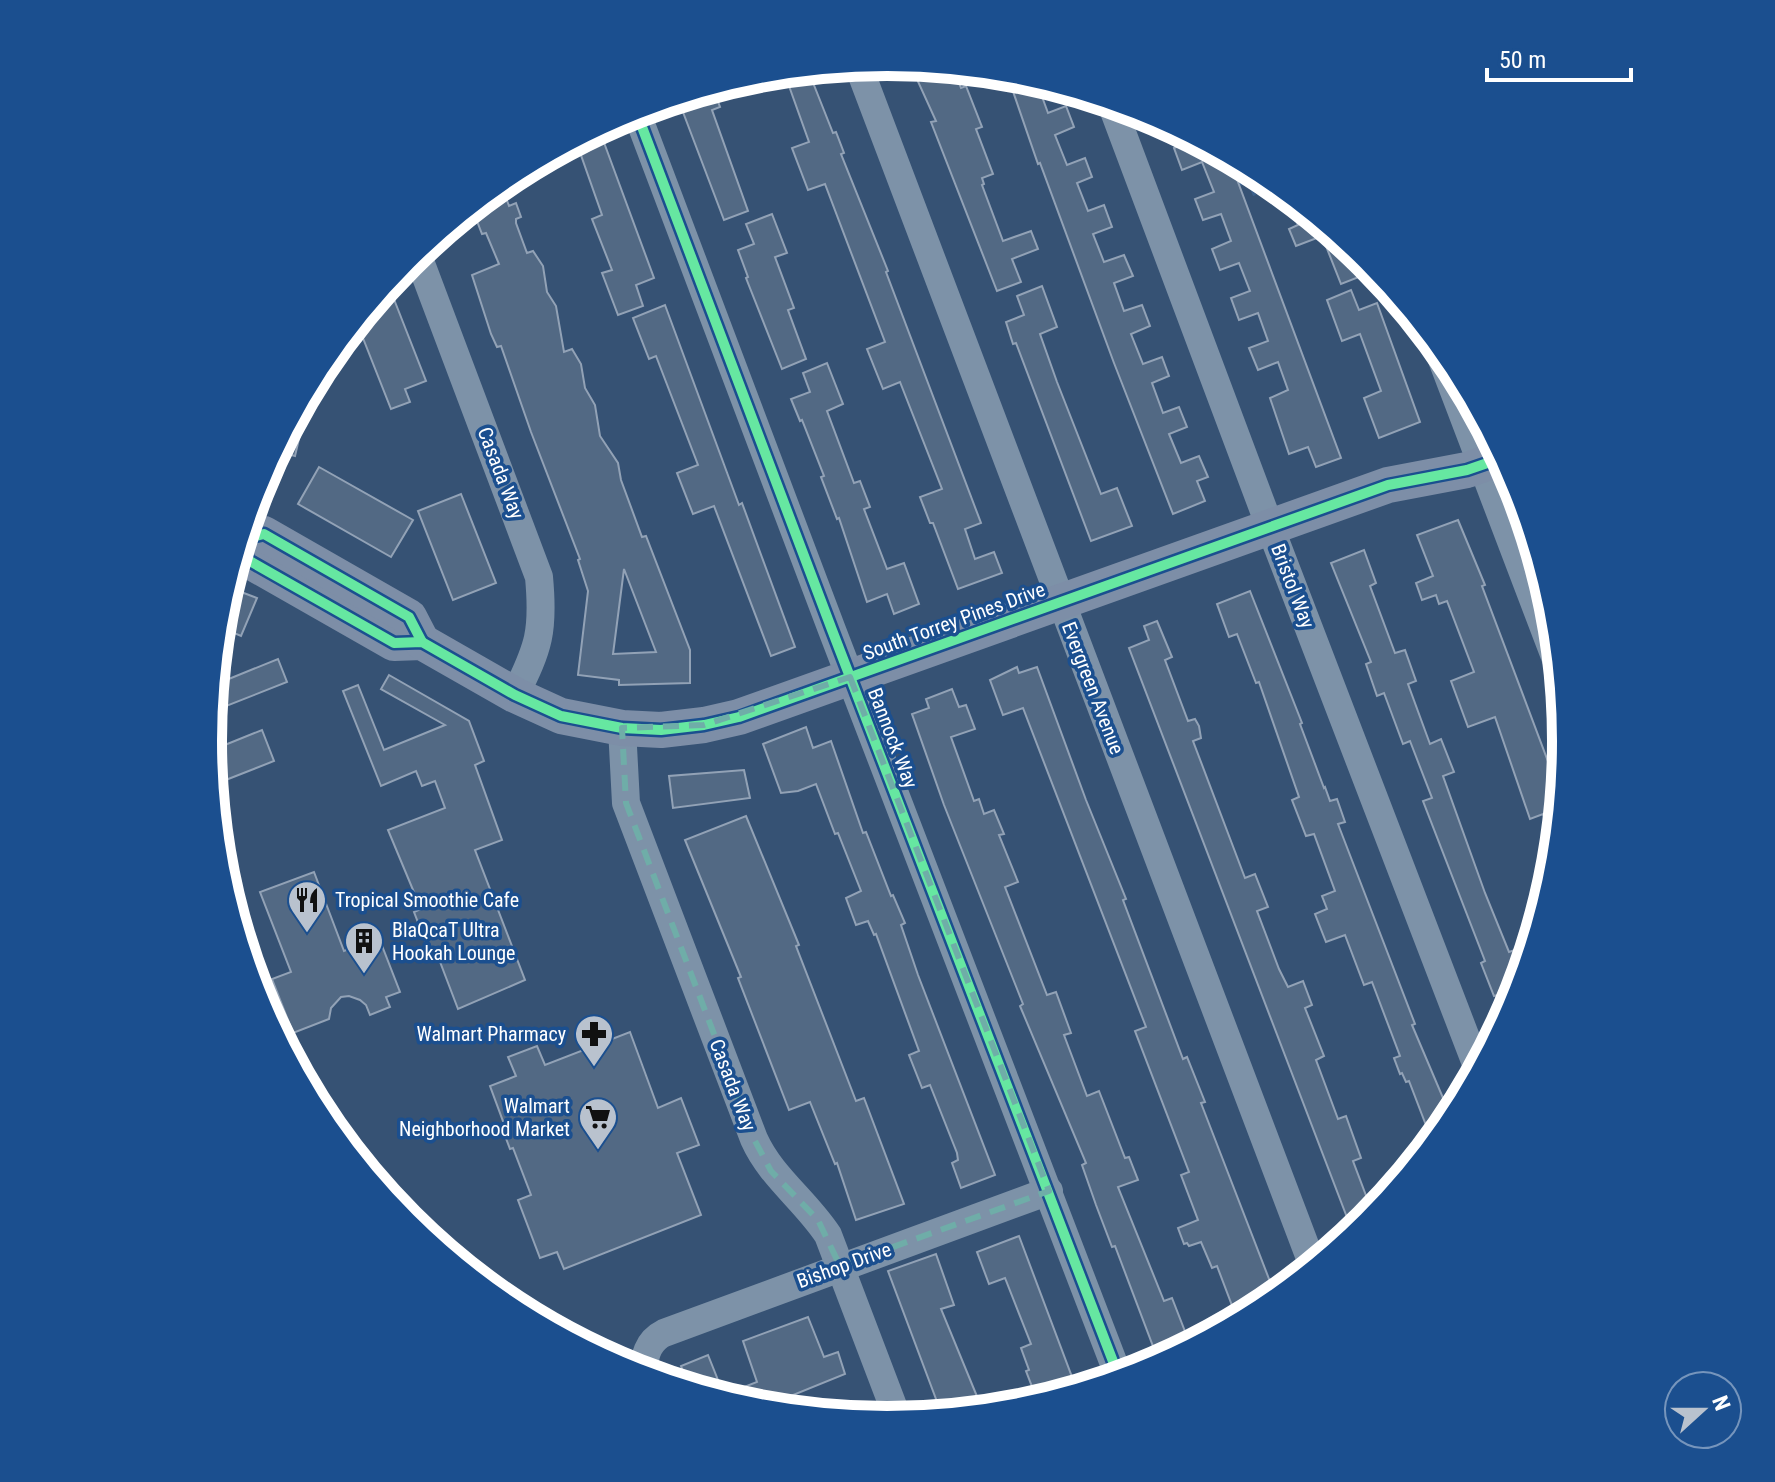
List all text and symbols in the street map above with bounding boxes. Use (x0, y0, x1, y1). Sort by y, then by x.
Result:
scale bar (1487, 32, 1631, 82)
text: 50 m (1499, 46, 1546, 74)
street label: Casada Way (473, 424, 529, 522)
street label: Bristol Way (1266, 540, 1320, 632)
street label: South Torrey Pines Drive (860, 577, 1048, 665)
street label: Evergreen Avenue (1057, 618, 1129, 758)
street label: Bannock Way (863, 684, 923, 792)
restaurant icon: Tropical Smoothie Cafe (286, 879, 328, 934)
place label: Tropical Smoothie Cafe (335, 888, 519, 912)
place label: BlaQcaT Ultra Hookah Lounge (392, 918, 515, 965)
building icon: BlaQcaT Ultra Hookah Lounge (343, 920, 385, 975)
pharmacy icon: Walmart Pharmacy (573, 1013, 615, 1068)
place label: Walmart Pharmacy (417, 1022, 566, 1046)
street label: Casada Way (705, 1036, 761, 1134)
place label: Walmart Neighborhood Market (399, 1094, 570, 1141)
supermarket icon: Walmart Neighborhood Market (577, 1096, 619, 1151)
street label: Bishop Drive (794, 1237, 894, 1293)
north arrow (1663, 1370, 1743, 1450)
text: N (1707, 1392, 1735, 1414)

